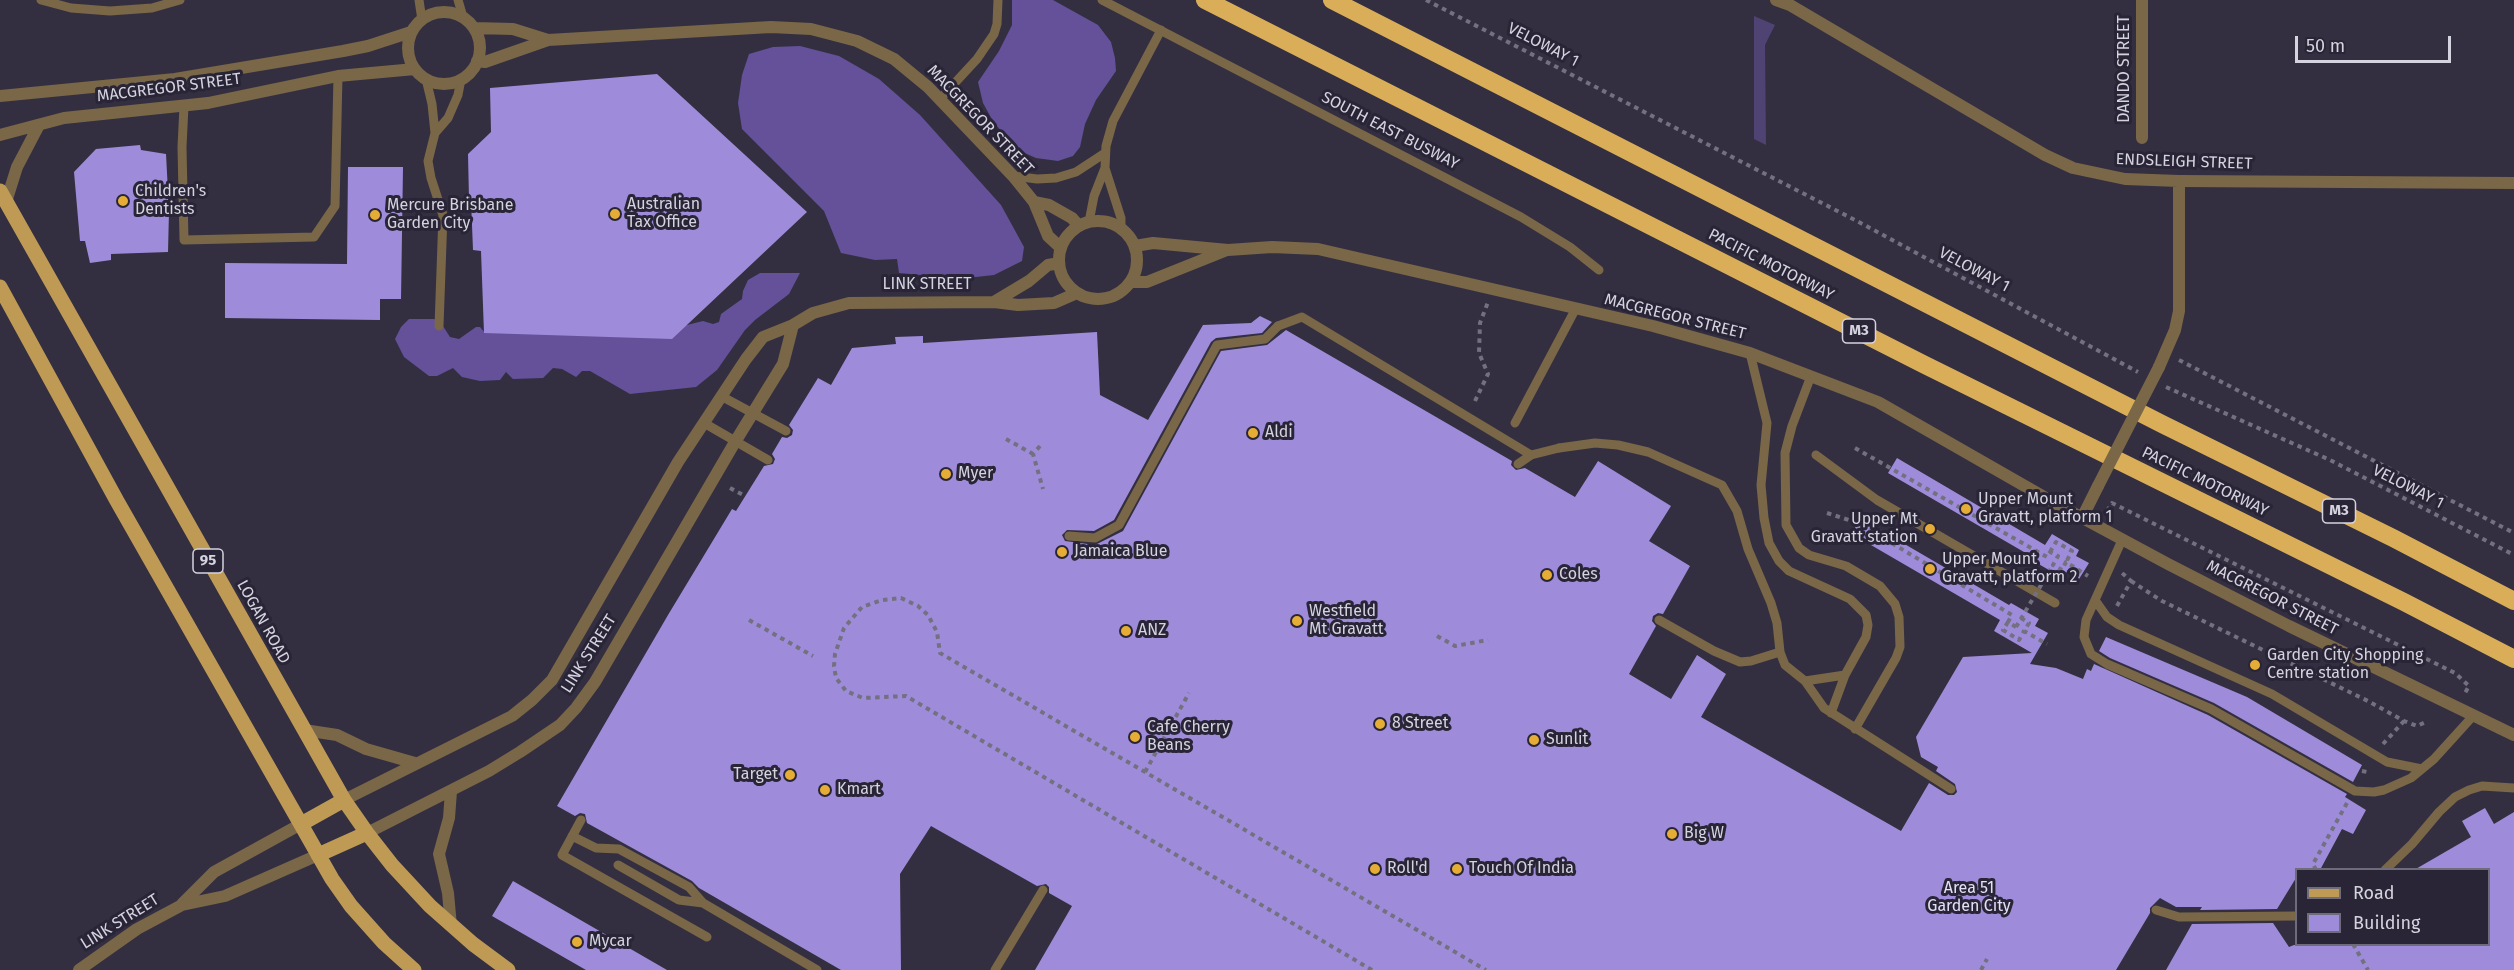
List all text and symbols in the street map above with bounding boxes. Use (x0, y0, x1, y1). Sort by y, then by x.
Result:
street label: DANDO STREET (2115, 15, 2135, 123)
street label: VELOWAY 1 (1504, 19, 1582, 71)
scale bar (2298, 24, 2454, 62)
text: 50 m (2306, 35, 2345, 57)
street label: MACGREGOR STREET (923, 61, 1037, 179)
street label: MACGREGOR STREET (96, 70, 242, 106)
street label: SOUTH EAST BUSWAY (1318, 88, 1462, 174)
street label: ENDSLEIGH STREET (2115, 150, 2253, 174)
place label: Children's Dentists (135, 182, 206, 220)
marker: Children's Dentists (116, 194, 130, 208)
place label: Australian Tax Office (627, 195, 700, 233)
place label: Mercure Brisbane Garden City (387, 196, 513, 234)
marker: Australian Tax Office (608, 207, 622, 221)
marker: Mercure Brisbane Garden City (368, 208, 382, 222)
street label: PACIFIC MOTORWAY (1705, 225, 1837, 305)
street label: VELOWAY 1 (1935, 243, 2013, 297)
street label: LINK STREET (883, 275, 971, 295)
street label: MACGREGOR STREET (1602, 290, 1748, 344)
road number: M3 (1842, 319, 1876, 343)
place label: Aldi (1265, 423, 1293, 443)
marker: Aldi (1246, 426, 1260, 440)
street label: PACIFIC MOTORWAY (2139, 443, 2271, 521)
street label: VELOWAY 1 (2369, 461, 2447, 513)
place label: Myer (958, 464, 993, 484)
marker: Myer (939, 467, 953, 481)
place label: Upper Mount Gravatt, platform 1 (1978, 490, 2112, 528)
road number: M3 (2322, 499, 2356, 523)
marker: Upper Mount Gravatt, platform 1 (1959, 502, 1973, 516)
place label: Upper Mt Gravatt station (1811, 510, 1918, 548)
marker: Upper Mt Gravatt station (1923, 522, 1937, 536)
place label: Jamaica Blue (1074, 542, 1167, 562)
marker: Jamaica Blue (1055, 545, 1069, 559)
road number: 95 (193, 549, 223, 573)
place label: Upper Mount Gravatt, platform 2 (1942, 550, 2077, 588)
street label: MACGREGOR STREET (2203, 557, 2341, 639)
marker: Upper Mount Gravatt, platform 2 (1923, 562, 1937, 576)
place label: Coles (1559, 565, 1598, 585)
marker: Coles (1540, 568, 1554, 582)
street label: LOGAN ROAD (232, 577, 294, 667)
place label: Westfield Mt Gravatt (1309, 602, 1384, 640)
street label: LINK STREET (557, 611, 621, 697)
marker: Westfield Mt Gravatt (1290, 614, 1304, 628)
place label: ANZ (1138, 621, 1166, 641)
marker: ANZ (1119, 624, 1133, 638)
place label: Garden City Shopping Centre station (2267, 646, 2423, 684)
marker: Garden City Shopping Centre station (2248, 658, 2262, 672)
place label: 8 Street (1392, 714, 1448, 734)
marker: 8 Street (1373, 717, 1387, 731)
place label: Cafe Cherry Beans (1147, 718, 1230, 756)
marker: Cafe Cherry Beans (1128, 730, 1142, 744)
place label: Sunlit (1546, 730, 1588, 750)
marker: Sunlit (1527, 733, 1541, 747)
place label: Target (733, 765, 778, 785)
marker: Target (783, 768, 797, 782)
place label: Kmart (837, 780, 881, 800)
marker: Kmart (818, 783, 832, 797)
place label: Big W (1684, 824, 1724, 844)
marker: Big W (1665, 827, 1679, 841)
place label: Roll'd (1387, 859, 1428, 879)
place label: Touch Of India (1469, 859, 1574, 879)
marker: Roll'd (1368, 862, 1382, 876)
marker: Touch Of India (1450, 862, 1464, 876)
legend (2295, 868, 2490, 946)
park label: Area 51 Garden City (1927, 879, 2011, 917)
text: Road (2353, 882, 2395, 904)
street label: LINK STREET (77, 890, 163, 954)
text: Building (2353, 912, 2420, 934)
place label: Mycar (589, 932, 632, 952)
marker: Mycar (570, 935, 584, 949)

